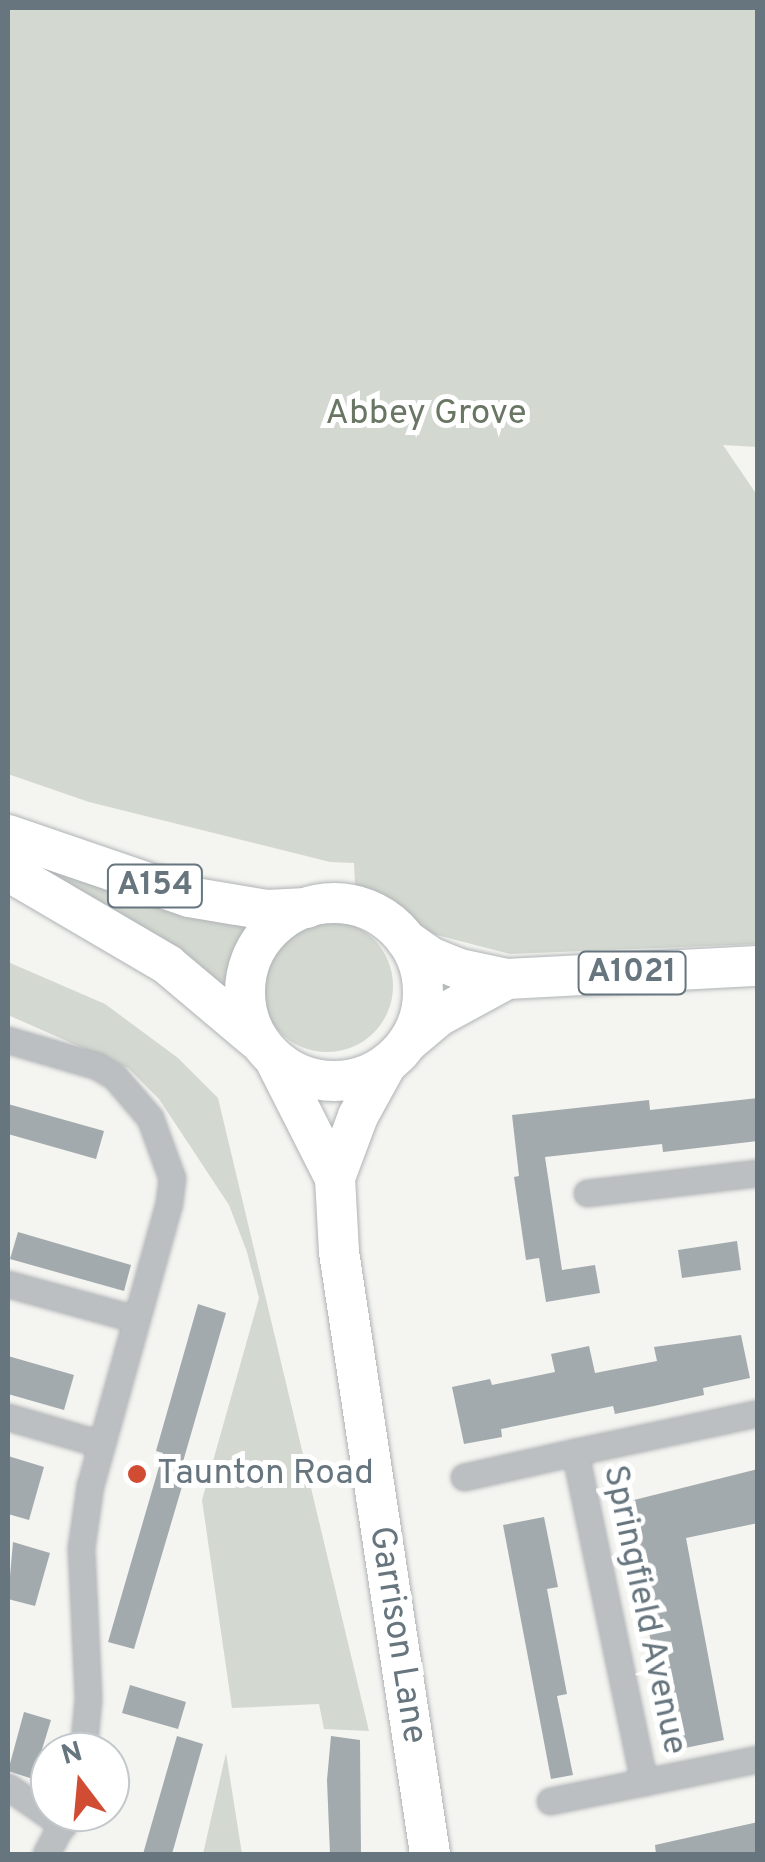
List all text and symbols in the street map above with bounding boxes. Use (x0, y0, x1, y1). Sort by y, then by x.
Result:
park label: Abbey Grove (325, 393, 527, 435)
road number: A154 (105, 859, 205, 913)
road number: A1021 (577, 946, 687, 1000)
place label: Taunton Road (157, 1453, 374, 1495)
street label: Springfield Avenue (593, 1461, 695, 1759)
marker: Taunton Road (126, 1463, 148, 1485)
street label: Garrison Lane (359, 1523, 435, 1747)
north arrow (30, 1732, 130, 1832)
text: N (58, 1735, 87, 1775)

